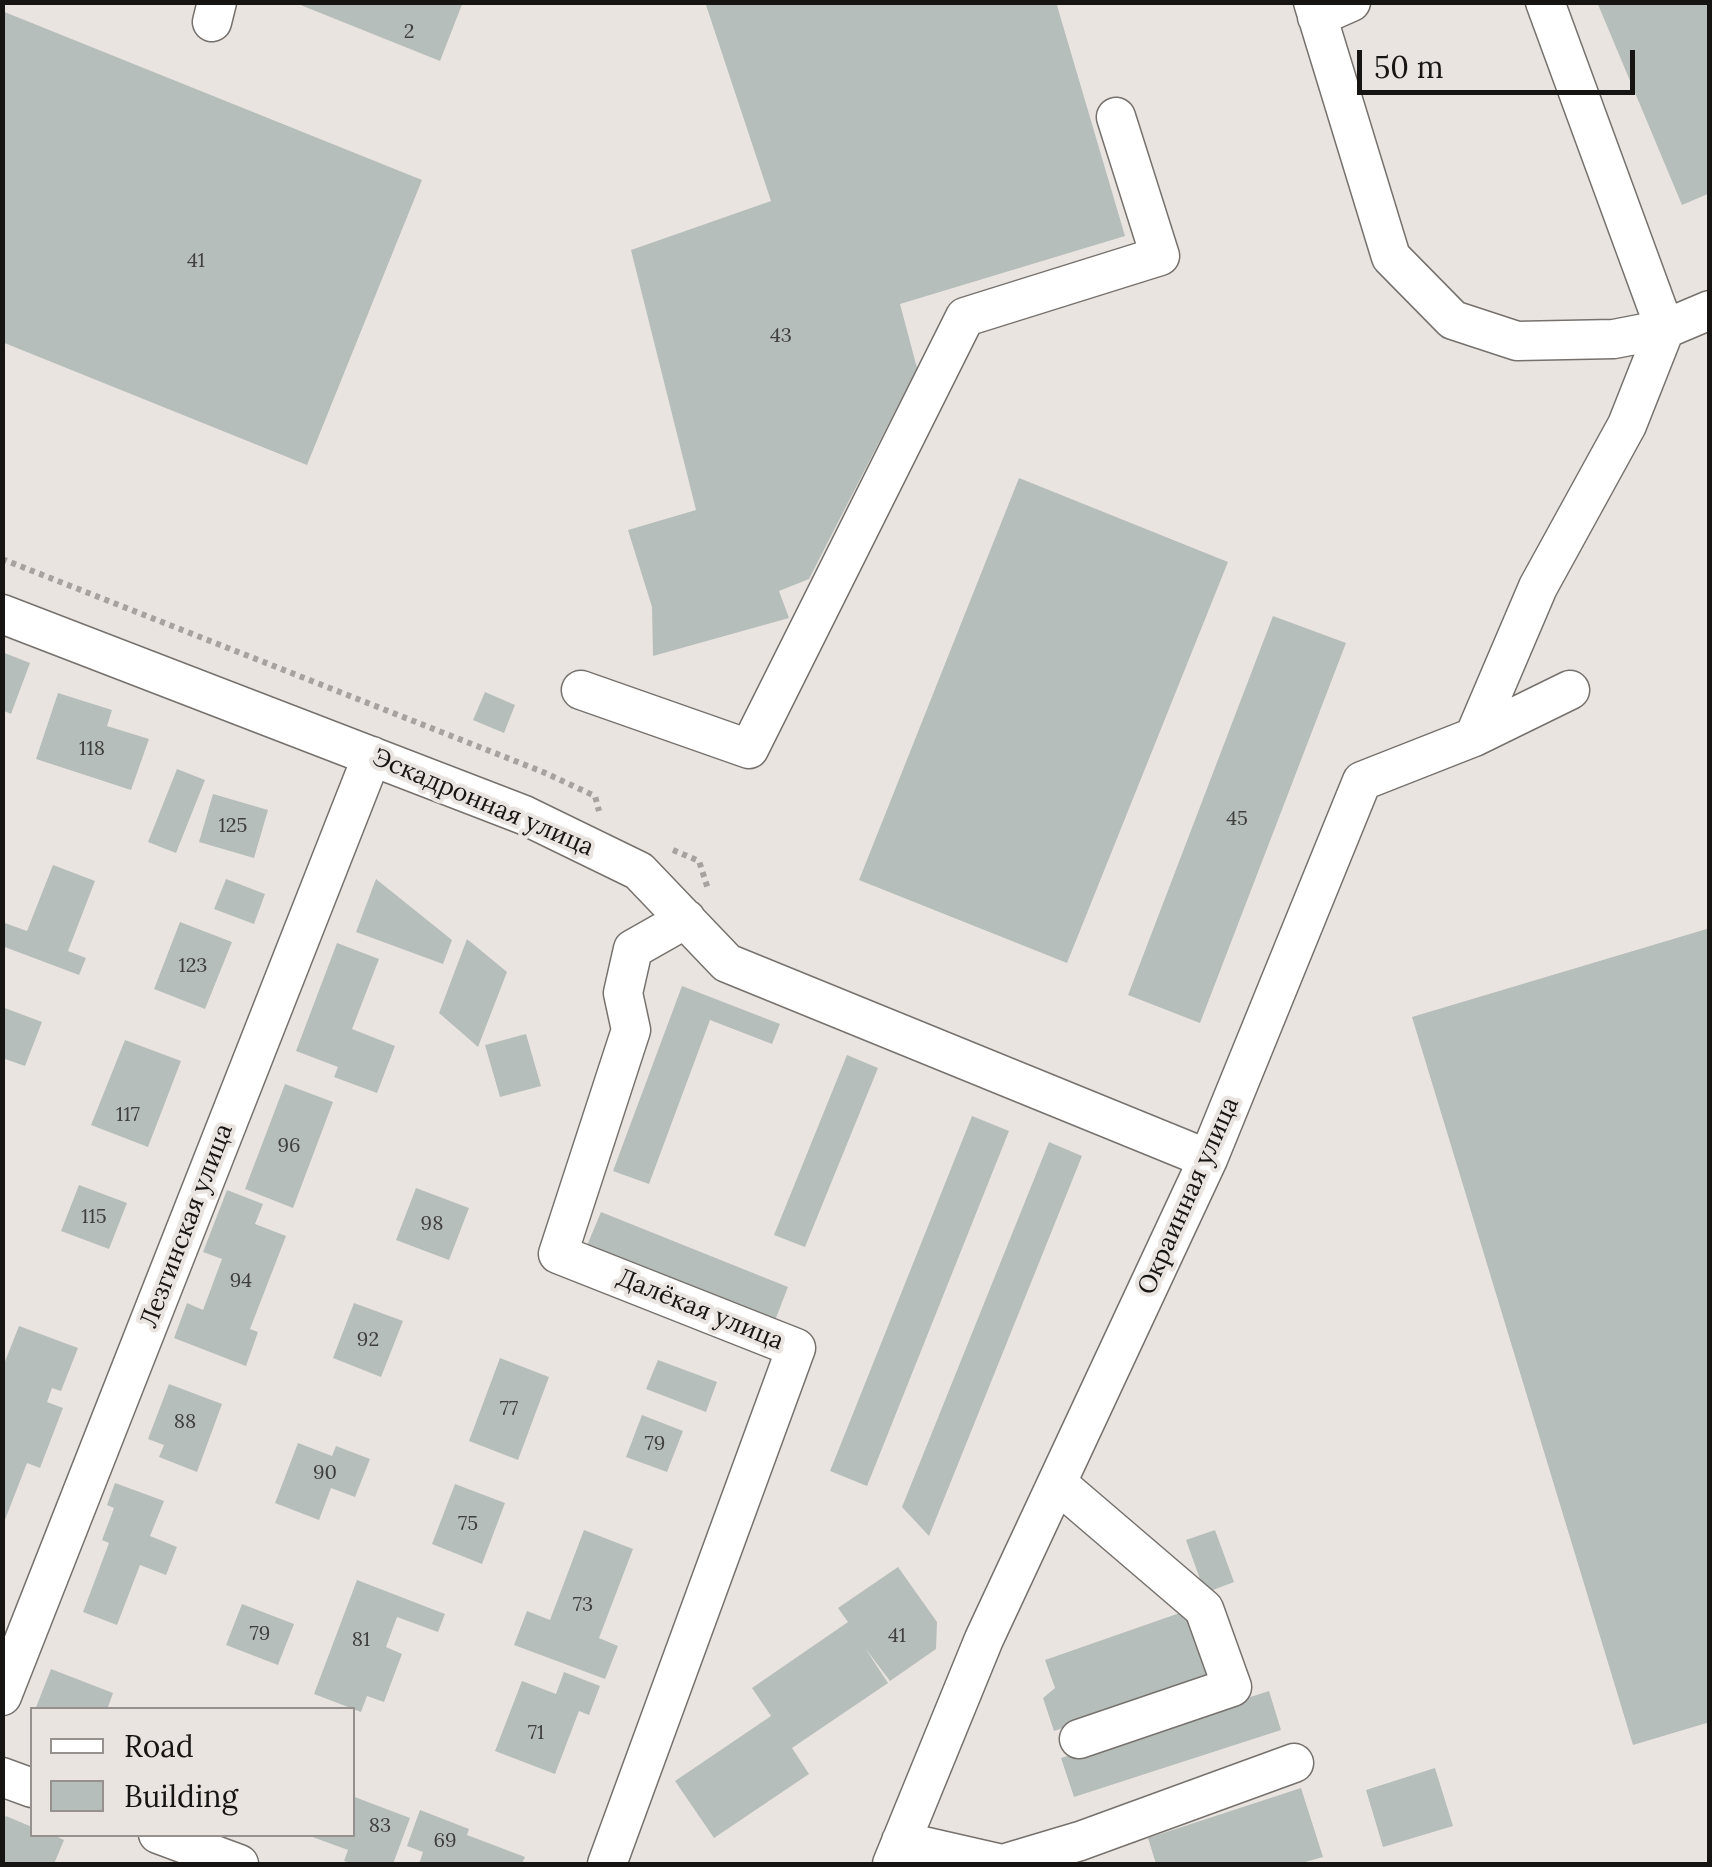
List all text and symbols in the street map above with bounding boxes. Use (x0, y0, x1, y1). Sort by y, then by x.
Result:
house number: 2 (404, 20, 414, 44)
scale bar (1362, 30, 1640, 92)
text: 50 m (1374, 48, 1444, 86)
house number: 41 (187, 249, 205, 273)
house number: 43 (770, 324, 792, 348)
house number: 118 (79, 737, 105, 761)
street label: Эскадронная улица (368, 743, 598, 863)
house number: 45 (1226, 807, 1248, 831)
house number: 125 (219, 814, 247, 838)
house number: 123 (179, 954, 207, 978)
street label: Окраинная улица (1132, 1093, 1246, 1299)
house number: 117 (116, 1103, 140, 1127)
street label: Лезгинская улица (134, 1120, 240, 1332)
house number: 96 (277, 1134, 301, 1158)
house number: 115 (81, 1205, 107, 1229)
house number: 98 (421, 1212, 443, 1236)
street label: Далёкая улица (612, 1263, 788, 1357)
house number: 94 (230, 1269, 252, 1293)
house number: 92 (357, 1328, 379, 1352)
house number: 77 (500, 1397, 518, 1421)
house number: 88 (174, 1410, 196, 1434)
house number: 79 (645, 1432, 665, 1456)
house number: 90 (313, 1461, 337, 1485)
house number: 75 (458, 1512, 478, 1536)
house number: 73 (573, 1593, 593, 1617)
house number: 79 (250, 1622, 270, 1646)
house number: 41 (888, 1624, 906, 1648)
house number: 81 (352, 1628, 370, 1652)
legend (30, 1707, 355, 1837)
house number: 71 (528, 1721, 544, 1745)
text: Road (124, 1727, 194, 1765)
text: Building (124, 1777, 238, 1815)
house number: 83 (369, 1814, 391, 1838)
house number: 69 (433, 1829, 457, 1853)

